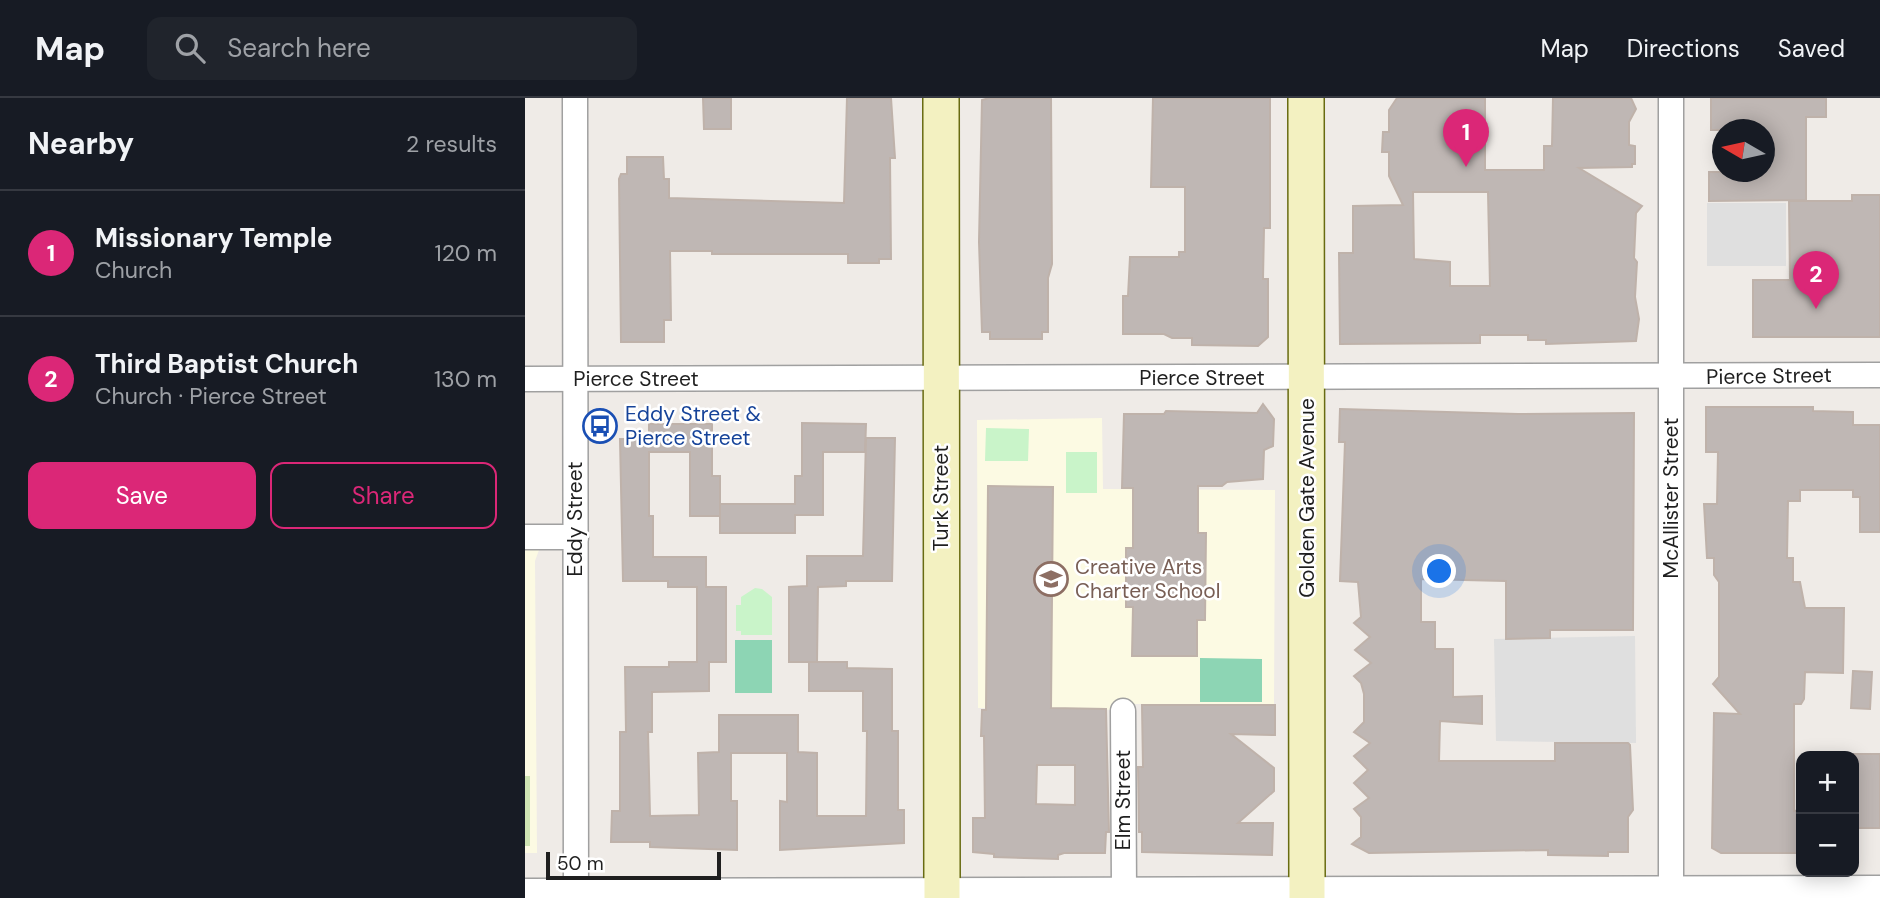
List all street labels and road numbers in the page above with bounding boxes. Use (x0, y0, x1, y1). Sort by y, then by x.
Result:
street label: Pierce Street (1706, 361, 1832, 391)
street label: Pierce Street (1139, 364, 1265, 392)
street label: Pierce Street (573, 365, 699, 393)
street label: Golden Gate Avenue (1293, 398, 1321, 598)
street label: McAllister Street (1657, 418, 1685, 578)
street label: Turk Street (927, 445, 955, 551)
street label: Eddy Street (561, 462, 589, 576)
street label: Elm Street (1109, 750, 1137, 850)

